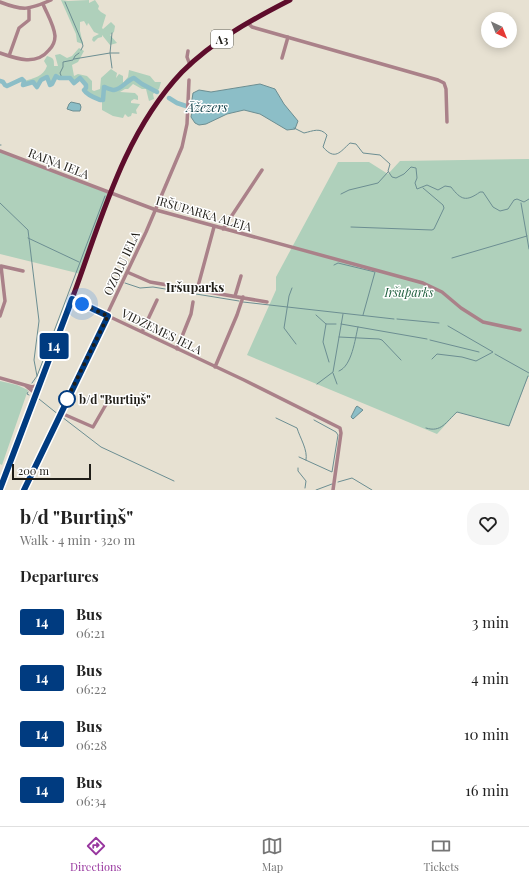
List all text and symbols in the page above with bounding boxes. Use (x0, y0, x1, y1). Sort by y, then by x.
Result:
north arrow (481, 12, 517, 48)
map controls (481, 12, 517, 48)
road number: A3 (211, 30, 233, 48)
water label: Āžezers (184, 98, 228, 115)
street label: RAIŅA IELA (26, 144, 92, 182)
street label: IRŠUPARKA ALEJA (154, 192, 254, 234)
street label: OZOLU IELA (99, 228, 143, 298)
district label: Iršuparks (166, 278, 224, 295)
park label: Iršuparks (383, 284, 434, 300)
your location (72, 294, 92, 314)
street label: VIDZEMES IELA (118, 304, 205, 358)
line badge: 14 (36, 333, 72, 359)
text: 14 (48, 336, 60, 355)
marker: b/d "Burtiņš" (58, 390, 76, 408)
place label: b/d "Burtiņš" (79, 391, 151, 407)
scale bar (12, 462, 91, 481)
text: 200 m (18, 463, 49, 478)
text: b/d "Burtiņš" (20, 503, 133, 529)
button: heart (467, 503, 509, 545)
text: Walk · 4 min · 320 m (20, 531, 135, 548)
text: Departures (20, 566, 99, 586)
text: Bus (76, 604, 102, 624)
text: 14 (36, 612, 48, 631)
text: 3 min (472, 612, 509, 632)
text: 06:21 (76, 624, 105, 641)
text: Bus (76, 660, 102, 680)
text: 14 (36, 668, 48, 687)
text: 4 min (471, 668, 509, 688)
text: 06:22 (76, 680, 106, 697)
text: Bus (76, 716, 102, 736)
text: 14 (36, 724, 48, 743)
text: 10 min (464, 724, 509, 744)
text: 06:28 (76, 736, 107, 753)
text: Bus (76, 772, 102, 792)
text: 14 (36, 780, 48, 799)
text: 16 min (465, 780, 509, 800)
text: 06:34 (76, 792, 106, 809)
tab: Directions (70, 835, 121, 874)
tab: Map (261, 835, 283, 874)
tab: Tickets (423, 835, 459, 874)

